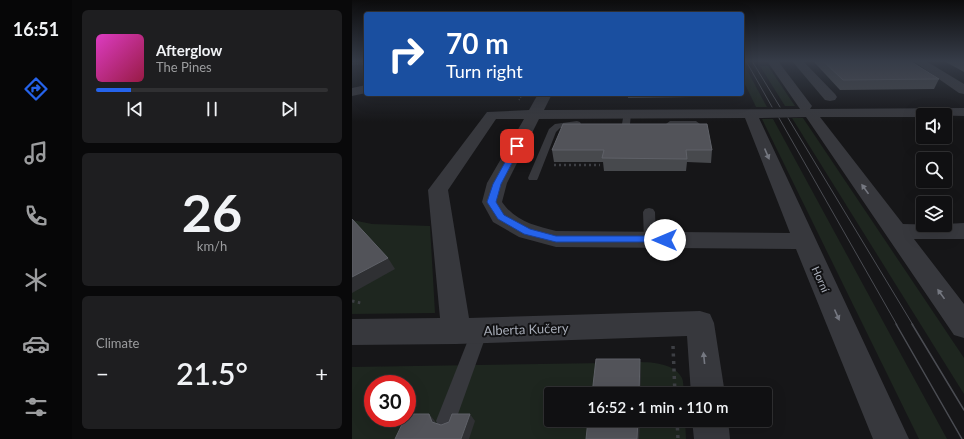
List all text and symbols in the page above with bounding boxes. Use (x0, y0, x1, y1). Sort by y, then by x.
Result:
text: 16:51 (13, 18, 59, 40)
text: 70 m (446, 26, 509, 60)
icon: right (380, 28, 432, 80)
text: Afterglow (156, 41, 222, 59)
text: The Pines (156, 59, 212, 75)
text: Turn right (446, 60, 523, 82)
icon: directions (22, 75, 50, 103)
icon: previous (124, 98, 146, 120)
icon: pause (201, 98, 223, 120)
icon: next (278, 98, 300, 120)
map controls (916, 108, 952, 232)
button: sound (916, 108, 952, 144)
pin (500, 129, 534, 163)
icon: arrive (506, 135, 528, 157)
icon: music (22, 139, 50, 167)
one-way arrow (764, 149, 770, 160)
button: search (916, 152, 952, 188)
text: 26 (182, 181, 242, 243)
one-way arrow (861, 184, 869, 194)
button: layers (916, 196, 952, 232)
icon: phone (22, 202, 50, 230)
position arrow (644, 219, 686, 261)
text: km/h (197, 238, 227, 254)
street label: Horní (810, 264, 833, 294)
icon: climate (22, 266, 50, 294)
one-way arrow (937, 289, 945, 300)
one-way arrow (834, 309, 840, 320)
street label: Alberta Kučery (483, 320, 569, 338)
icon: car (22, 330, 50, 358)
text: Climate (96, 335, 139, 351)
one-way arrow (701, 352, 707, 364)
text: 21.5° (176, 355, 248, 391)
text: − (96, 360, 109, 387)
text: + (315, 360, 328, 387)
speed limit sign: 30 (364, 375, 416, 427)
icon: filters (22, 393, 50, 421)
text: 16:52 · 1 min · 110 m (588, 398, 728, 416)

